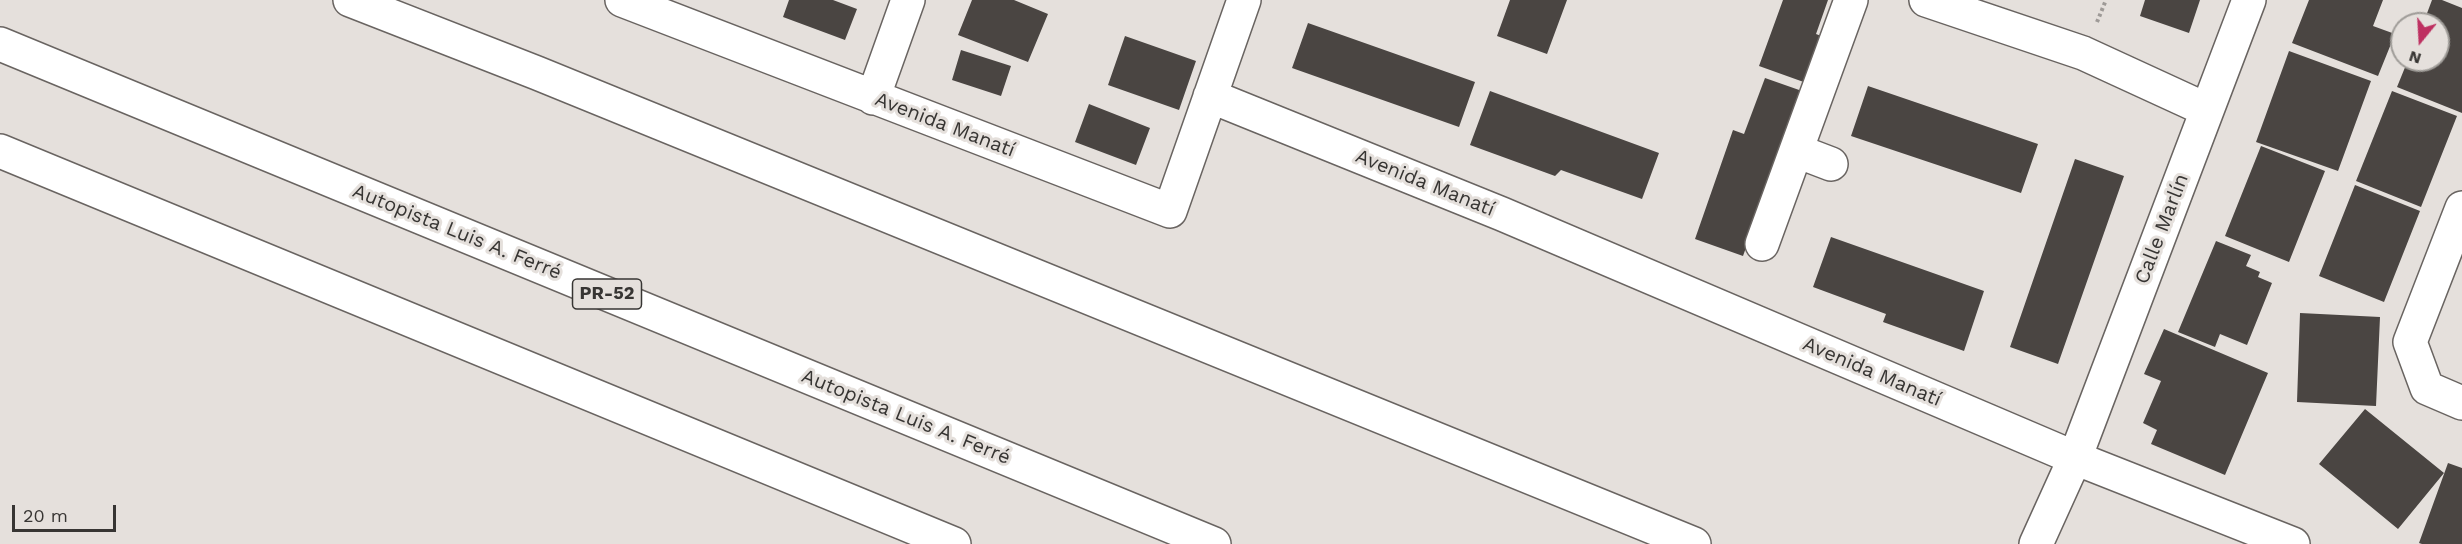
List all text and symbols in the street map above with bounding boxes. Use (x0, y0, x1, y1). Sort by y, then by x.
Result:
north arrow (2390, 12, 2450, 72)
text: N (2406, 47, 2423, 69)
street label: Avenida Manatí (872, 87, 1018, 163)
street label: Avenida Manatí (1352, 144, 1498, 222)
street label: Calle Marlín (2130, 171, 2194, 287)
street label: Autopista Luis A. Ferré (349, 179, 565, 285)
road number: PR-52 (572, 279, 642, 309)
street label: Avenida Manatí (1799, 332, 1945, 412)
street label: Autopista Luis A. Ferré (798, 364, 1014, 470)
scale bar (15, 493, 118, 531)
text: 20 m (23, 505, 68, 526)

